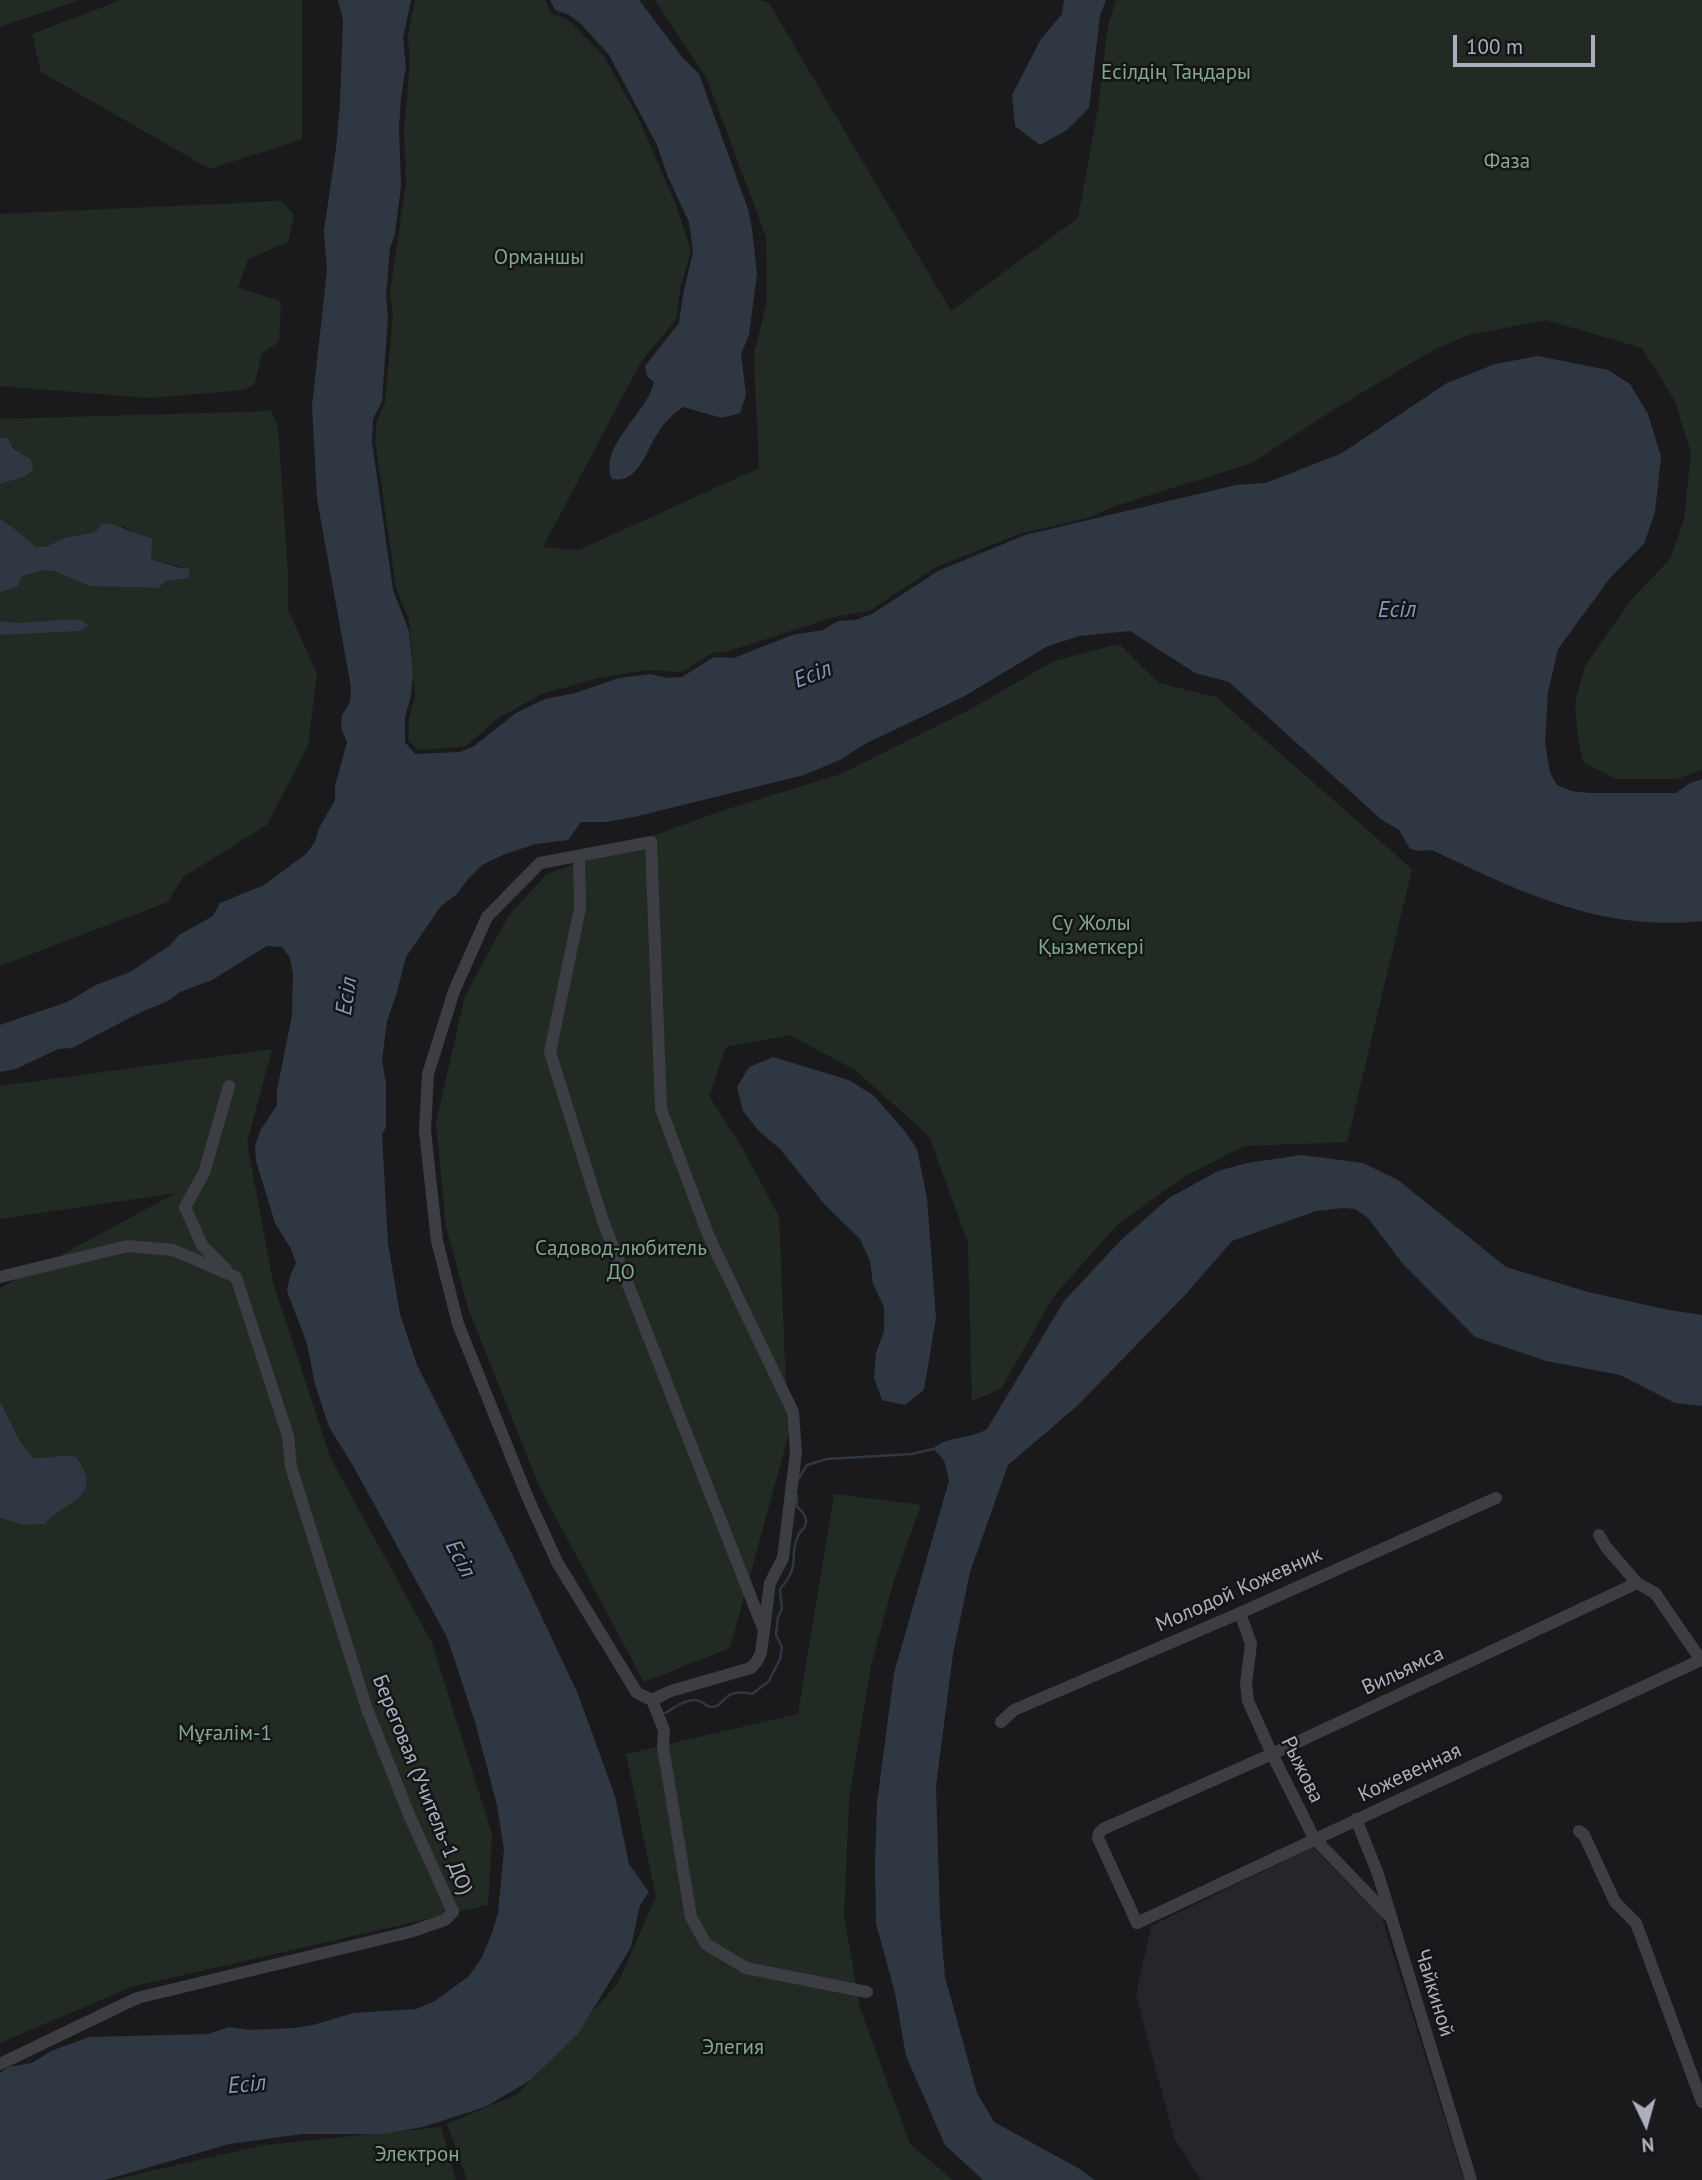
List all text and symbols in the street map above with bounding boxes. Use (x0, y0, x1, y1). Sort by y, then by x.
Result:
scale bar (1457, 21, 1599, 65)
text: 100 m (1466, 33, 1523, 60)
park label: Есілдің Таңдары (1101, 60, 1251, 86)
park label: Фаза (1484, 149, 1530, 175)
park label: Орманшы (494, 245, 584, 271)
water label: Есіл (1378, 596, 1416, 624)
water label: Есіл (790, 655, 836, 695)
park label: Су Жолы Қызметкері (1038, 911, 1144, 961)
water label: Есіл (331, 975, 363, 1017)
park label: Садовод-любитель ДО (535, 1236, 707, 1286)
water label: Есіл (439, 1535, 481, 1583)
street label: Молодой Кожевник (1152, 1542, 1326, 1638)
street label: Вильямса (1358, 1641, 1448, 1701)
street label: Береговая (Учитель-1 ДО) (366, 1671, 478, 1899)
park label: Мұғалім-1 (178, 1721, 272, 1747)
street label: Рыжова (1275, 1733, 1329, 1807)
street label: Кожевенная (1354, 1738, 1466, 1808)
street label: Чайкиной (1409, 1946, 1459, 2040)
park label: Элегия (702, 2035, 764, 2061)
water label: Есіл (227, 2070, 267, 2100)
north arrow (1611, 2089, 1681, 2159)
text: N (1641, 2132, 1655, 2157)
park label: Электрон (374, 2142, 460, 2168)

